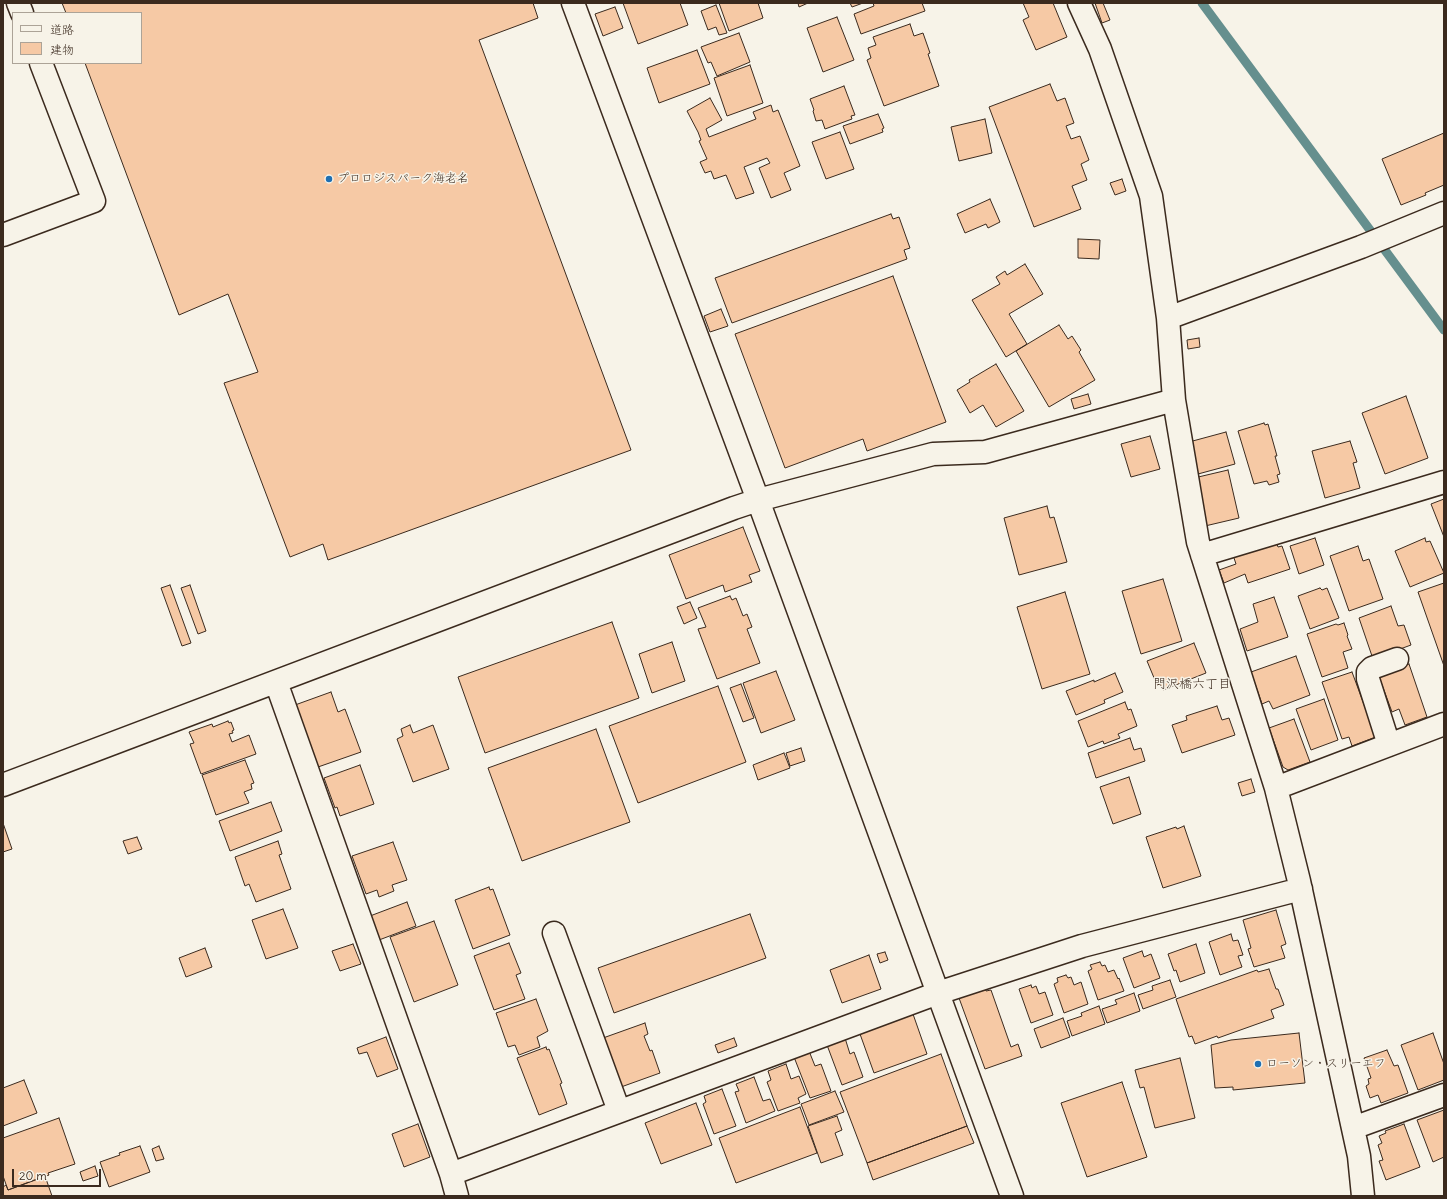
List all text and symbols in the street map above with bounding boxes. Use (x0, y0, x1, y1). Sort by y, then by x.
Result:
legend (12, 12, 142, 64)
text: 道路 (50, 22, 74, 37)
text: 建物 (50, 42, 74, 57)
place label: プロロジスパーク海老名 (337, 172, 469, 186)
marker: プロロジスパーク海老名 (324, 174, 334, 184)
district label: 門沢橋六丁目 (1153, 676, 1231, 692)
place label: ローソン・スリーエフ (1266, 1057, 1386, 1071)
marker: ローソン・スリーエフ (1253, 1059, 1263, 1069)
scale bar (14, 1161, 103, 1187)
text: 20 m (19, 1168, 47, 1183)

